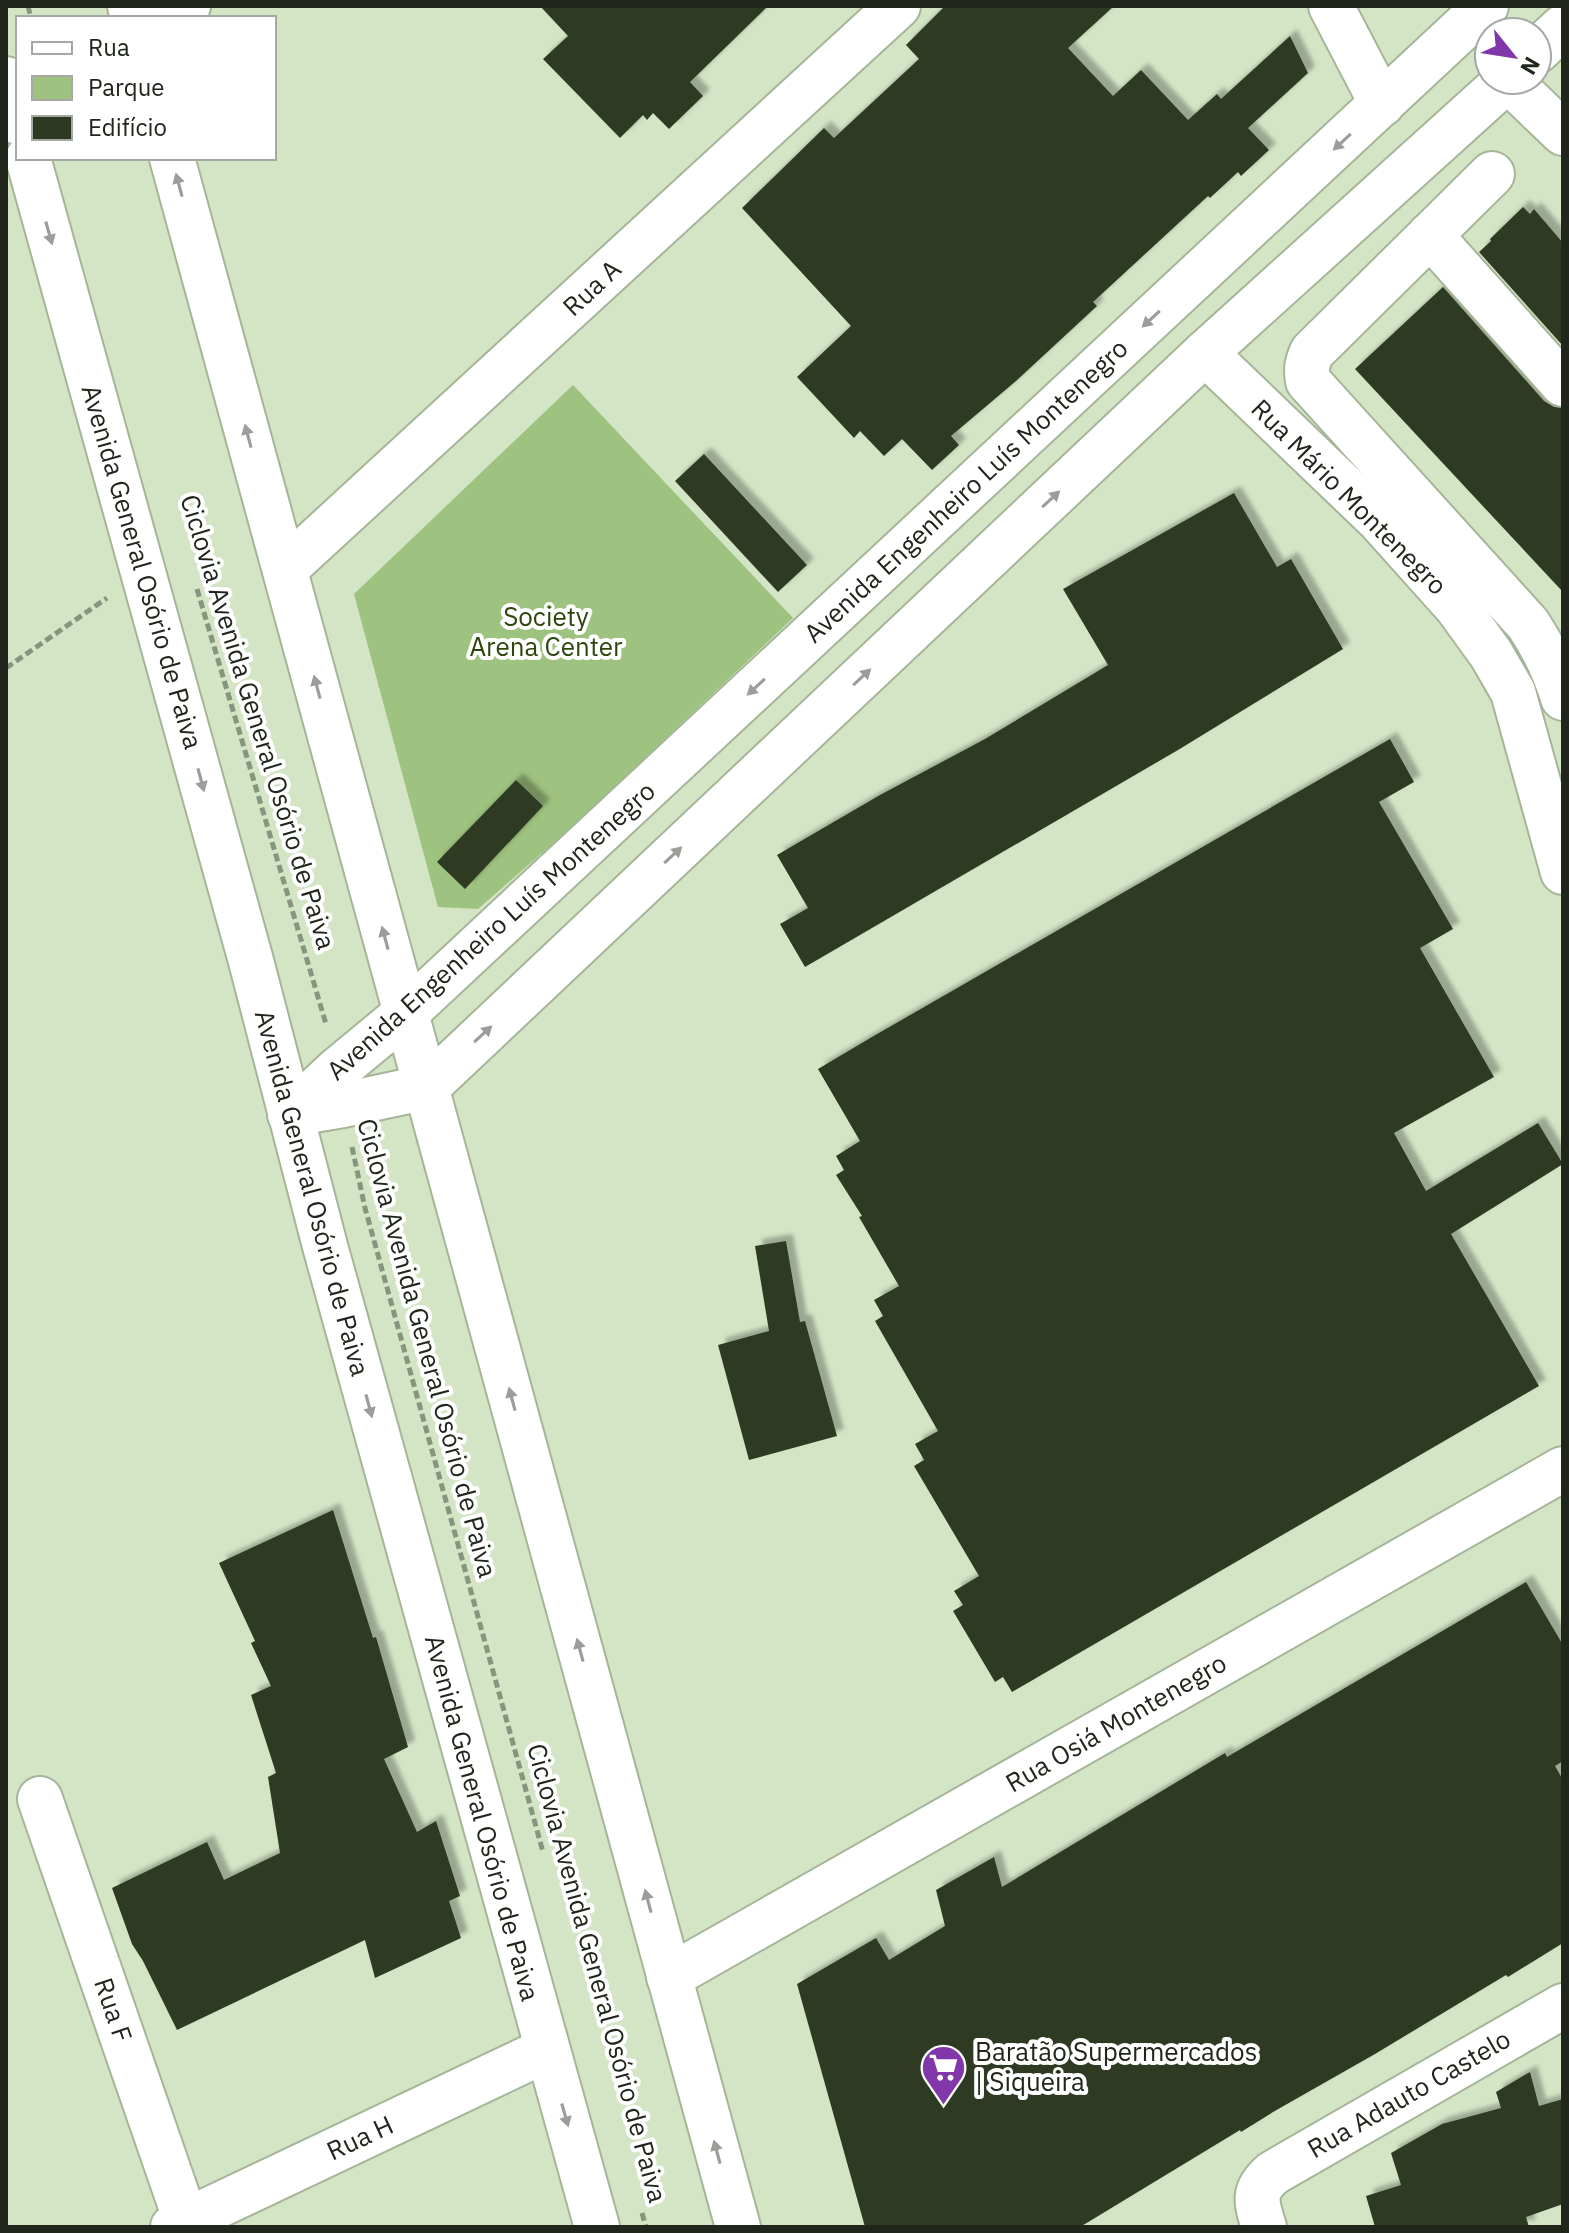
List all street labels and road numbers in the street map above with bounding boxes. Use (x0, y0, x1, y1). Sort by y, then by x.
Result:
street label: Rua A (555, 251, 628, 323)
street label: Avenida Engenheiro Luís Montenegro (796, 331, 1134, 650)
street label: Avenida General Osório de Paiva (75, 381, 211, 753)
street label: Rua Mário Montenegro (1244, 391, 1455, 602)
street label: Ciclovia Avenida General Osório de Paiva (173, 490, 345, 953)
street label: Avenida Engenheiro Luís Montenegro (319, 773, 662, 1087)
street label: Avenida General Osório de Paiva (248, 1006, 378, 1380)
street label: Ciclovia Avenida General Osório de Paiva (350, 1114, 506, 1581)
street label: Avenida General Osório de Paiva (418, 1631, 548, 2005)
street label: Rua Osiá Montenegro (999, 1645, 1232, 1799)
street label: Ciclovia Avenida General Osório de Paiva (520, 1739, 676, 2206)
street label: Rua F (87, 1973, 141, 2046)
street label: Rua Adauto Castelo (1301, 2021, 1516, 2165)
street label: Rua H (321, 2107, 398, 2167)

